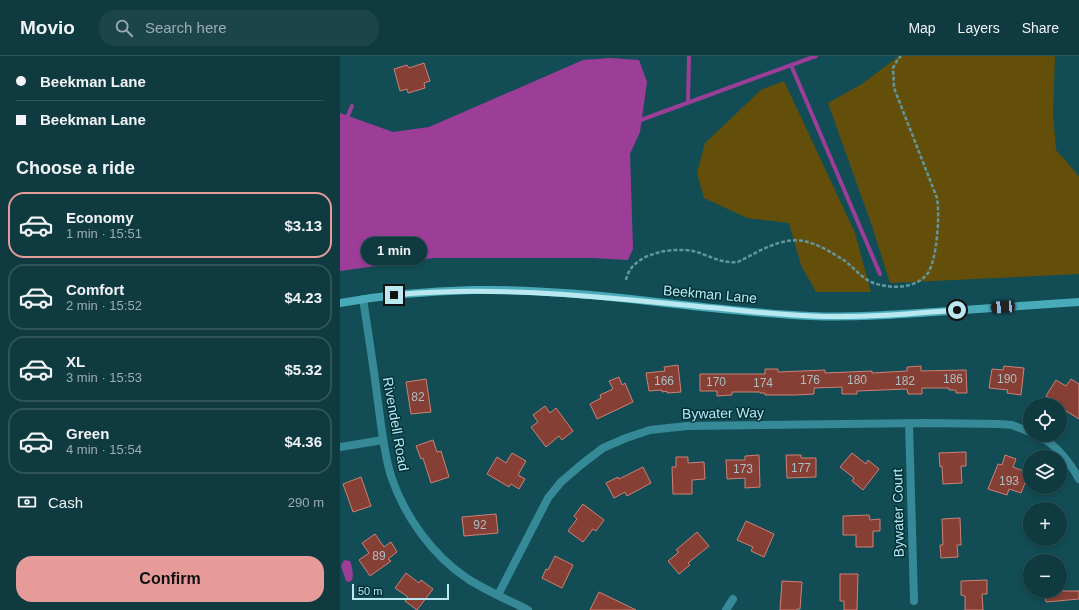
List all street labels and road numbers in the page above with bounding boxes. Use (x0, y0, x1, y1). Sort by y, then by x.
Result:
street label: Beekman Lane (662, 282, 758, 306)
street label: Rivendell Road (380, 376, 412, 472)
street label: Bywater Way (682, 404, 764, 422)
street label: Bywater Court (889, 468, 907, 557)

